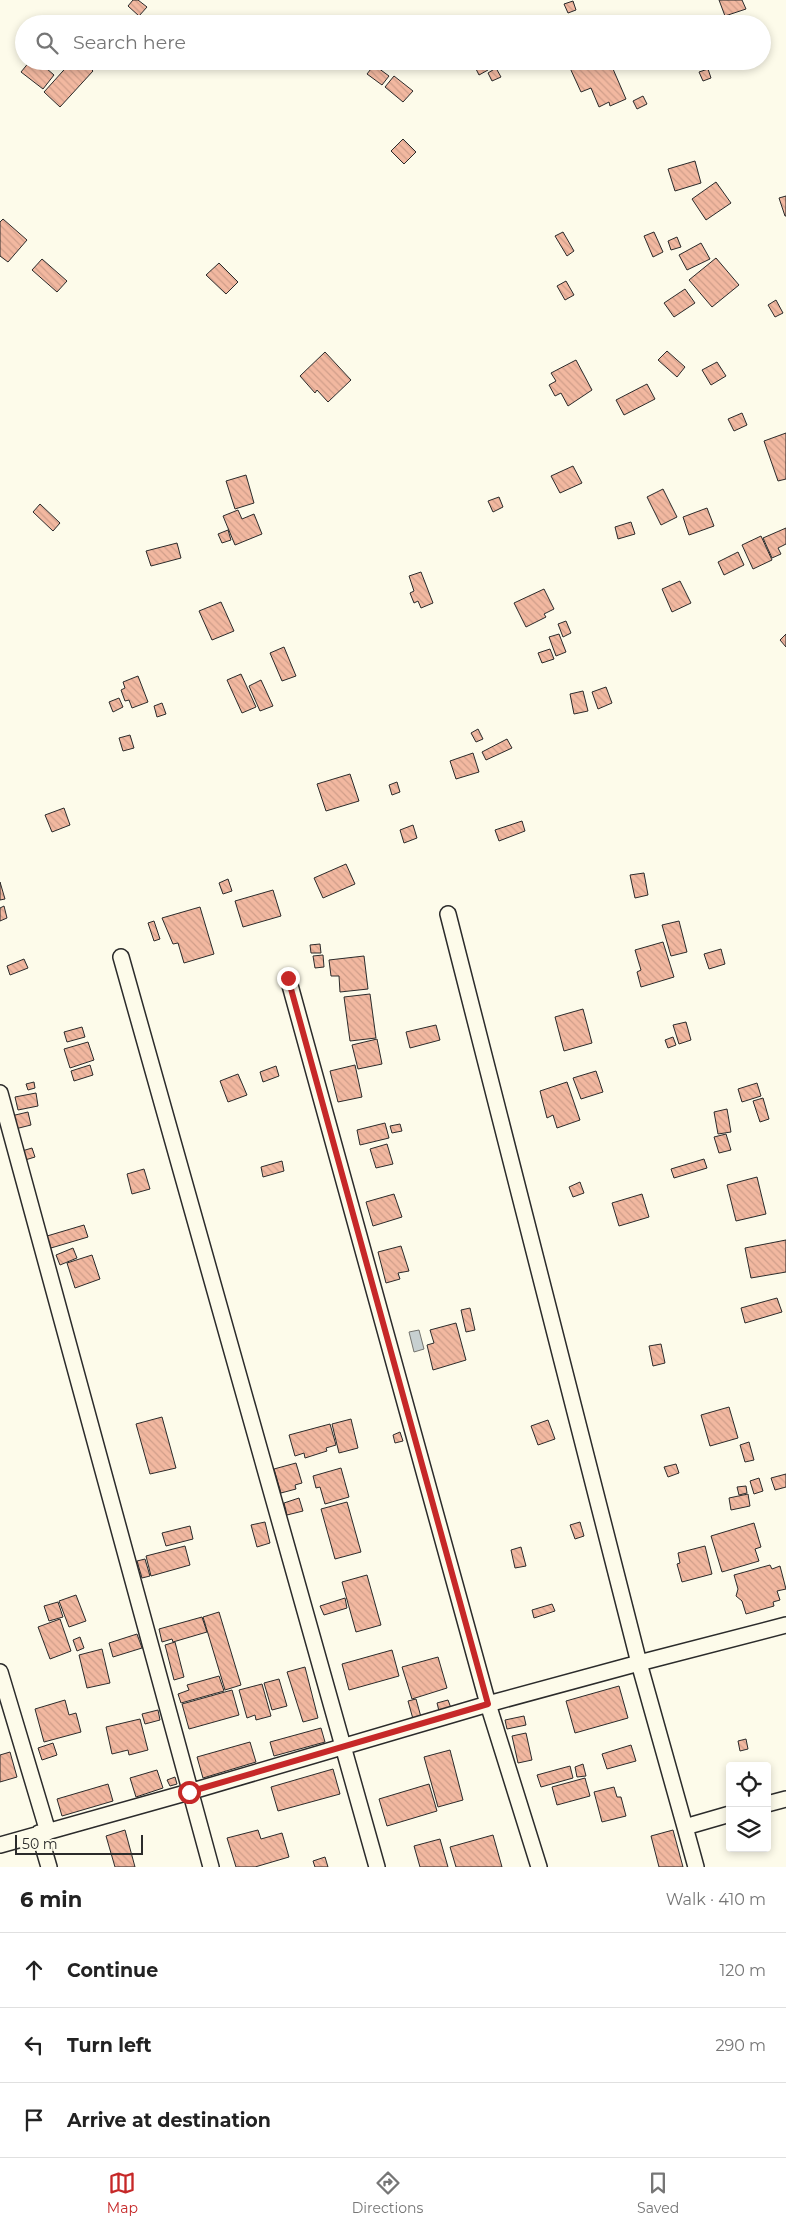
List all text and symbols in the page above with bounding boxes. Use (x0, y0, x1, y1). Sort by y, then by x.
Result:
search box (15, 15, 771, 70)
icon: search (33, 29, 61, 57)
text: Search here (73, 31, 186, 54)
route end (277, 967, 300, 990)
map controls (726, 1762, 771, 1852)
button: locate (726, 1762, 771, 1807)
route start (178, 1781, 201, 1804)
button: layers (726, 1807, 771, 1852)
scale bar (15, 1832, 142, 1855)
text: 50 m (22, 1835, 58, 1853)
text: 6 min (20, 1887, 82, 1912)
text: Walk · 410 m (666, 1890, 766, 1909)
icon: ahead (20, 1956, 48, 1984)
text: Continue (67, 1959, 158, 1982)
text: 120 m (719, 1961, 766, 1980)
icon: left (20, 2031, 48, 2059)
text: Turn left (67, 2034, 152, 2057)
text: 290 m (715, 2036, 766, 2055)
icon: arrive (20, 2106, 48, 2134)
text: Arrive at destination (67, 2109, 271, 2132)
tab: Map (107, 2169, 138, 2217)
tab: Directions (352, 2169, 423, 2217)
tab: Saved (637, 2169, 679, 2217)

